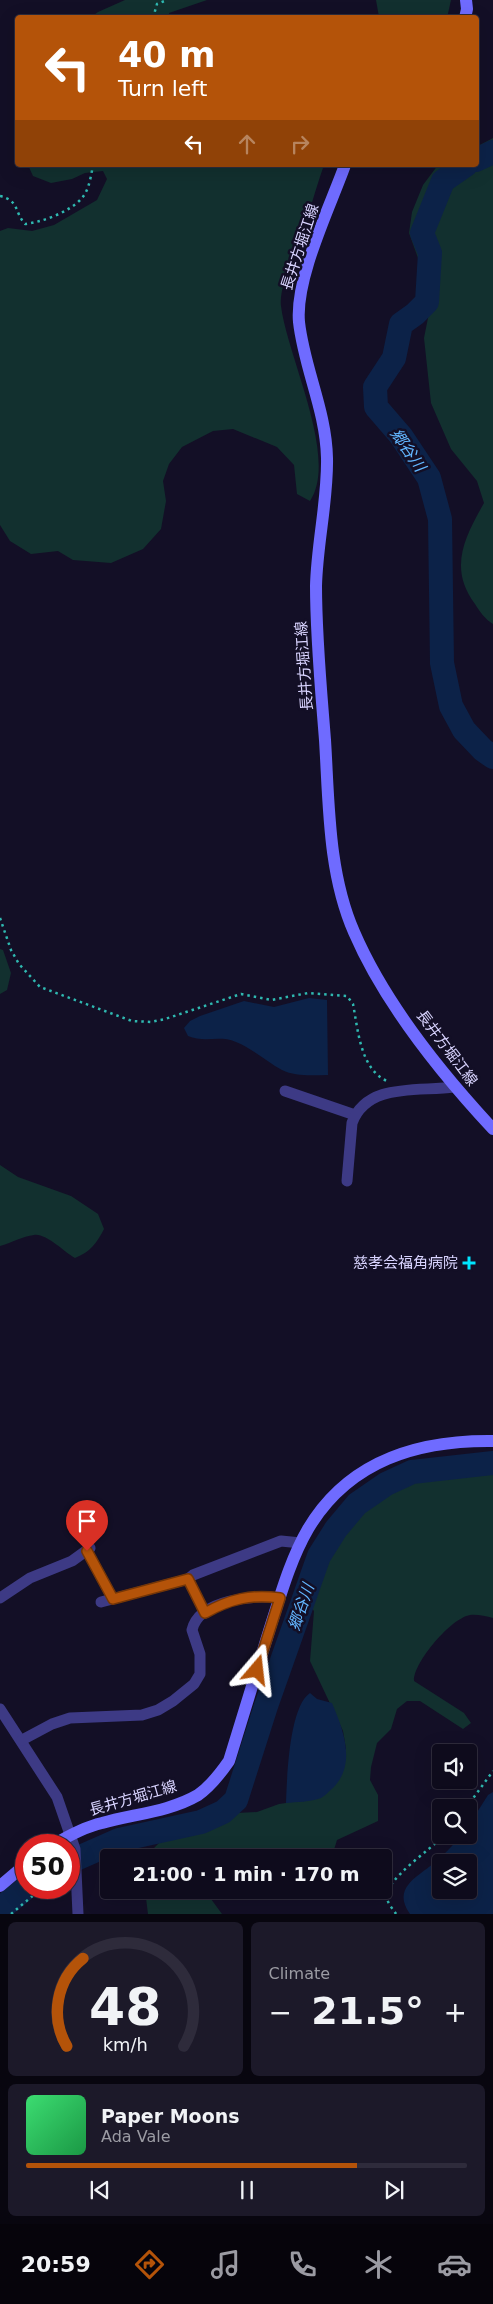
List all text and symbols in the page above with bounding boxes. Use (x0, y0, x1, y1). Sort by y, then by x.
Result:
icon: left (35, 35, 100, 100)
text: 40 m (118, 35, 215, 75)
text: Turn left (118, 76, 207, 101)
icon: left (180, 130, 208, 158)
icon: ahead (233, 130, 261, 158)
icon: right (286, 130, 314, 158)
street label: 長井方堀江線 (278, 201, 322, 293)
water label: 郷谷川 (386, 425, 431, 477)
street label: 長井方堀江線 (292, 620, 316, 712)
street label: 長井方堀江線 (413, 1007, 481, 1089)
place label: 慈孝会福角病院 (353, 1254, 458, 1272)
marker: 慈孝会福角病院 (462, 1256, 476, 1270)
pin (66, 1500, 108, 1551)
icon: arrive (73, 1507, 101, 1535)
water label: 郷谷川 (284, 1579, 318, 1633)
position arrow (230, 1643, 282, 1695)
map controls (432, 1744, 477, 1899)
button: sound (432, 1744, 477, 1789)
street label: 長井方堀江線 (87, 1777, 179, 1819)
button: search (432, 1799, 477, 1844)
speed limit sign: 50 (15, 1834, 80, 1899)
button: layers (432, 1854, 477, 1899)
text: 21:00 · 1 min · 170 m (132, 1863, 360, 1885)
text: Climate (269, 1964, 330, 1983)
text: 48 (89, 1977, 161, 2037)
text: 21.5° (311, 1989, 424, 2033)
text: − (269, 1996, 292, 2029)
text: + (444, 1996, 467, 2029)
text: km/h (103, 2034, 148, 2055)
text: Paper Moons (101, 2105, 240, 2127)
text: Ada Vale (101, 2127, 171, 2146)
icon: previous (86, 2176, 114, 2204)
icon: pause (233, 2176, 261, 2204)
icon: next (380, 2176, 408, 2204)
icon: directions (132, 2247, 167, 2282)
icon: music (208, 2247, 243, 2282)
icon: phone (285, 2247, 320, 2282)
icon: climate (361, 2247, 396, 2282)
icon: car (437, 2247, 472, 2282)
text: 20:59 (21, 2252, 91, 2277)

